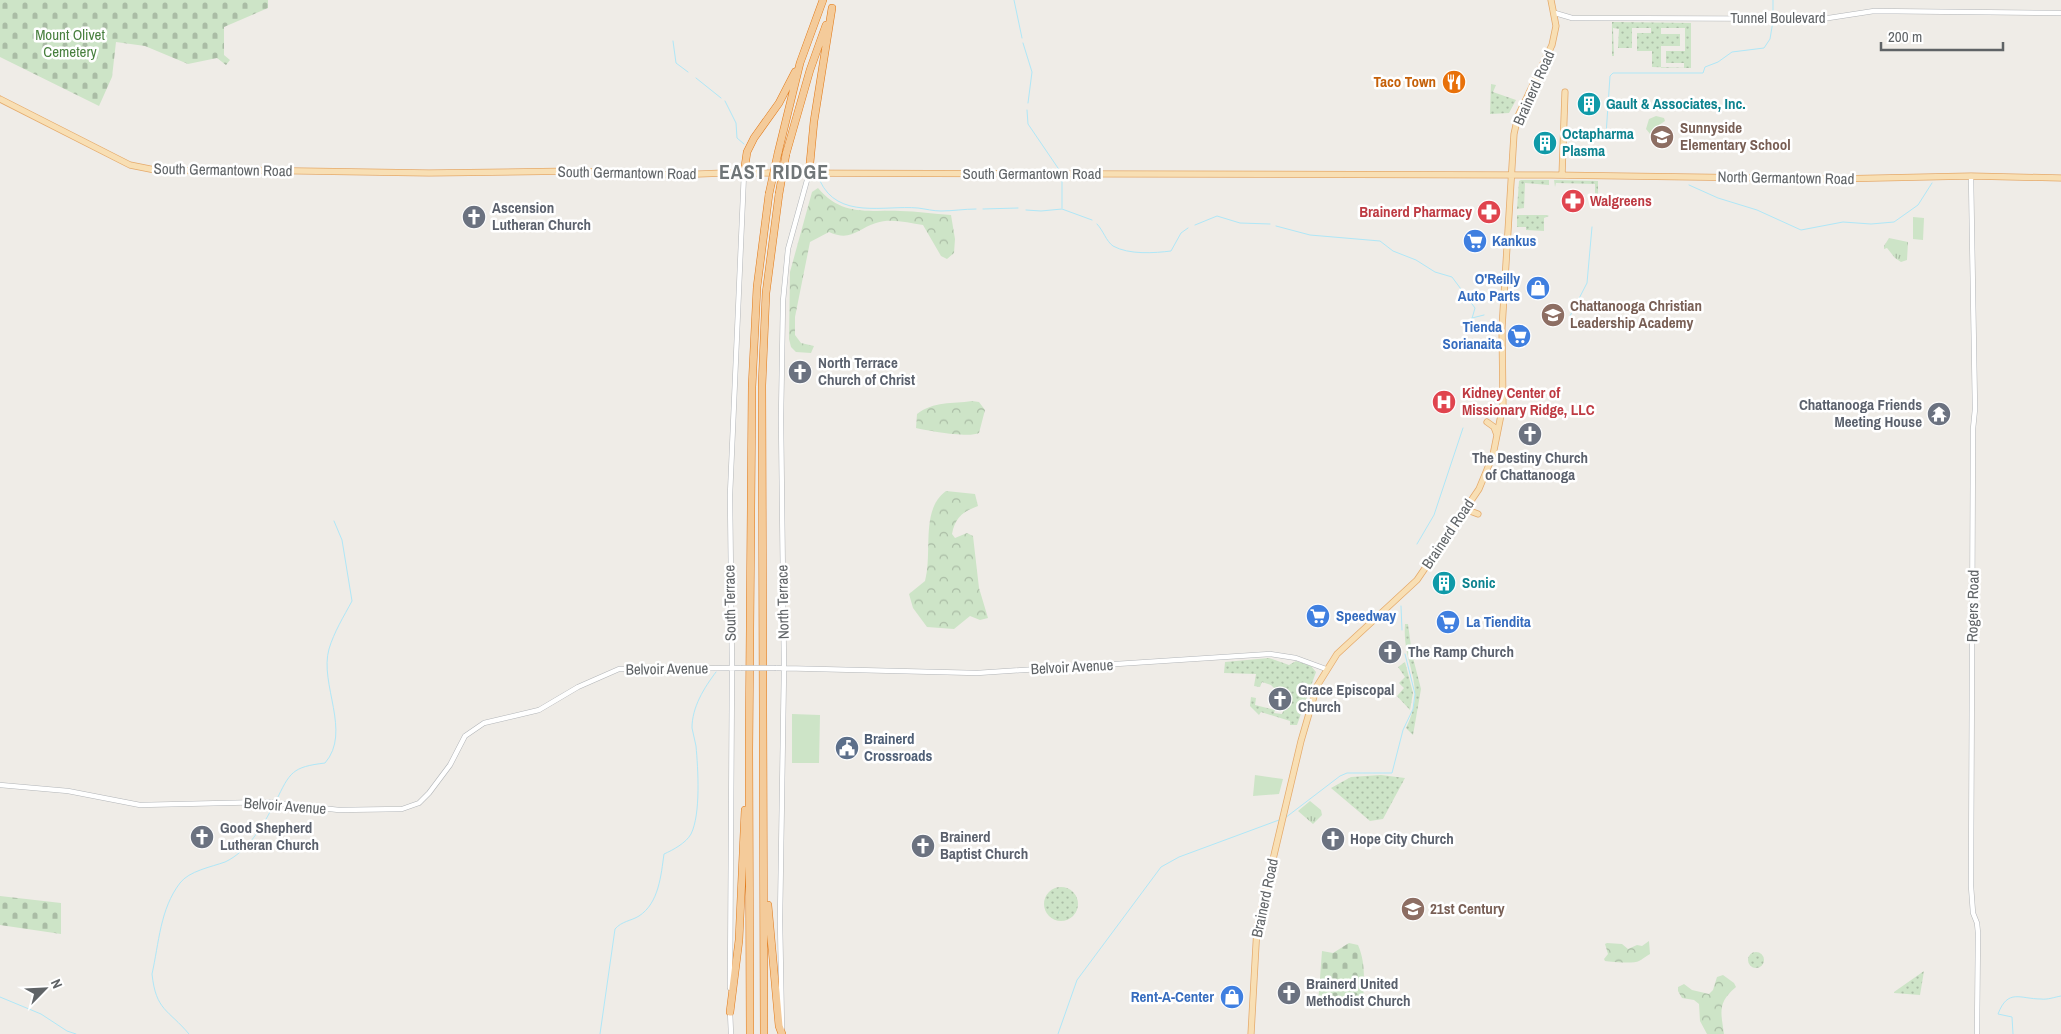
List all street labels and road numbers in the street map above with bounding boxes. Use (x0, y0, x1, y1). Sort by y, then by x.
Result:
street label: Tunnel Boulevard (1730, 7, 1826, 28)
street label: Brainerd Road (1508, 47, 1559, 129)
street label: South Germantown Road (153, 158, 293, 181)
street label: South Germantown Road (557, 161, 697, 184)
street label: South Germantown Road (963, 163, 1101, 184)
street label: North Germantown Road (1717, 166, 1855, 189)
street label: Brainerd Road (1417, 495, 1479, 573)
street label: South Terrace (718, 564, 741, 641)
street label: North Terrace (771, 565, 794, 639)
street label: Rogers Road (1961, 570, 1984, 642)
street label: Belvoir Avenue (1030, 654, 1114, 679)
street label: Belvoir Avenue (626, 657, 709, 680)
street label: Belvoir Avenue (243, 792, 327, 819)
street label: Brainerd Road (1246, 857, 1283, 939)

